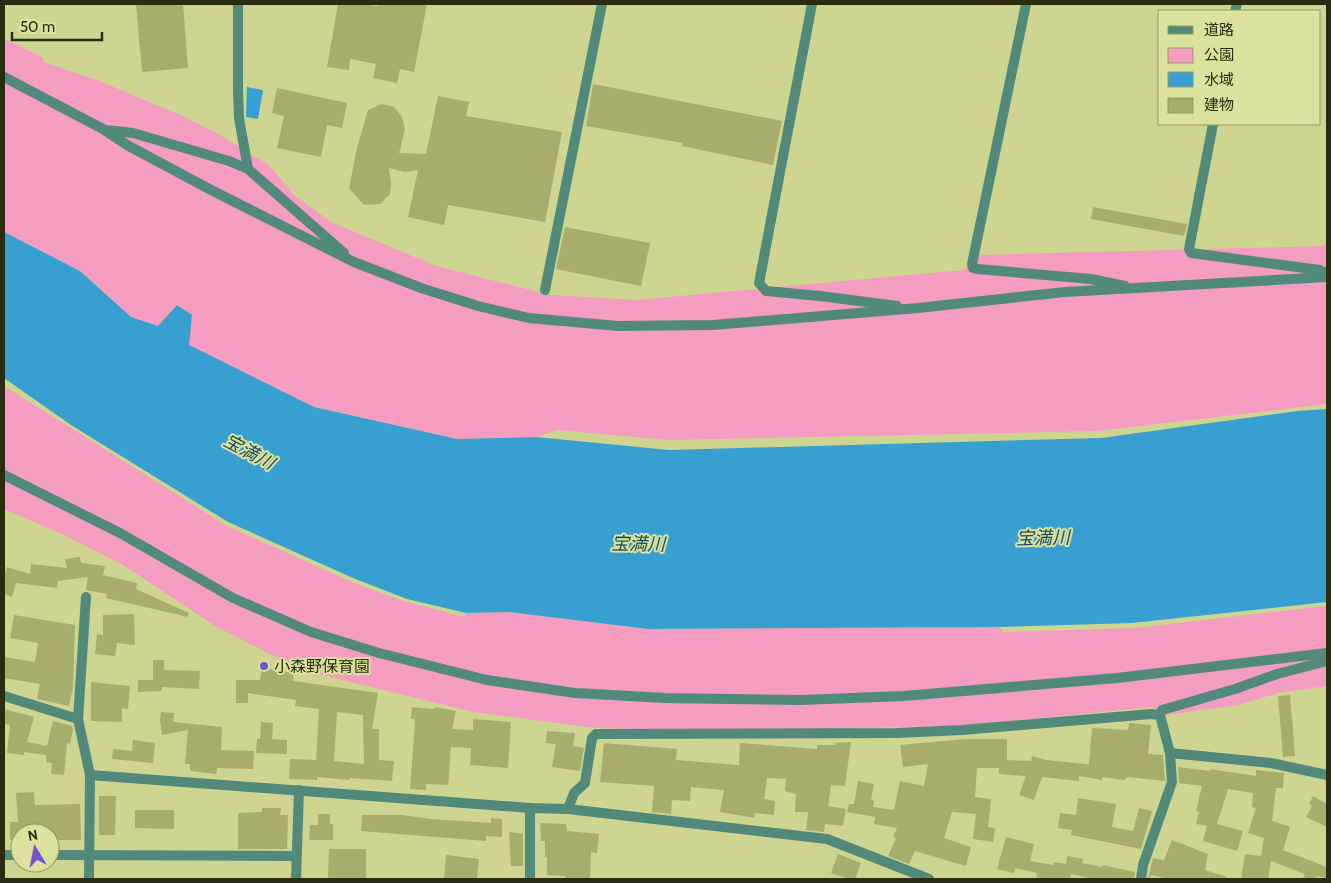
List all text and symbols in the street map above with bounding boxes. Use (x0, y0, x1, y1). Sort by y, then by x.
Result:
scale bar (12, 10, 102, 42)
legend (1158, 10, 1321, 125)
text: 50 m (20, 18, 55, 36)
text: 道路 (1204, 21, 1234, 39)
text: 公園 (1204, 46, 1234, 64)
text: 水域 (1204, 71, 1234, 89)
text: 建物 (1204, 96, 1234, 114)
water label: 宝満川 (220, 430, 280, 475)
water label: 宝満川 (1016, 526, 1072, 549)
water label: 宝満川 (611, 533, 667, 556)
place label: 小森野保育園 (274, 657, 370, 676)
marker: 小森野保育園 (258, 660, 270, 672)
north arrow (10, 823, 60, 873)
text: N (26, 825, 39, 845)

